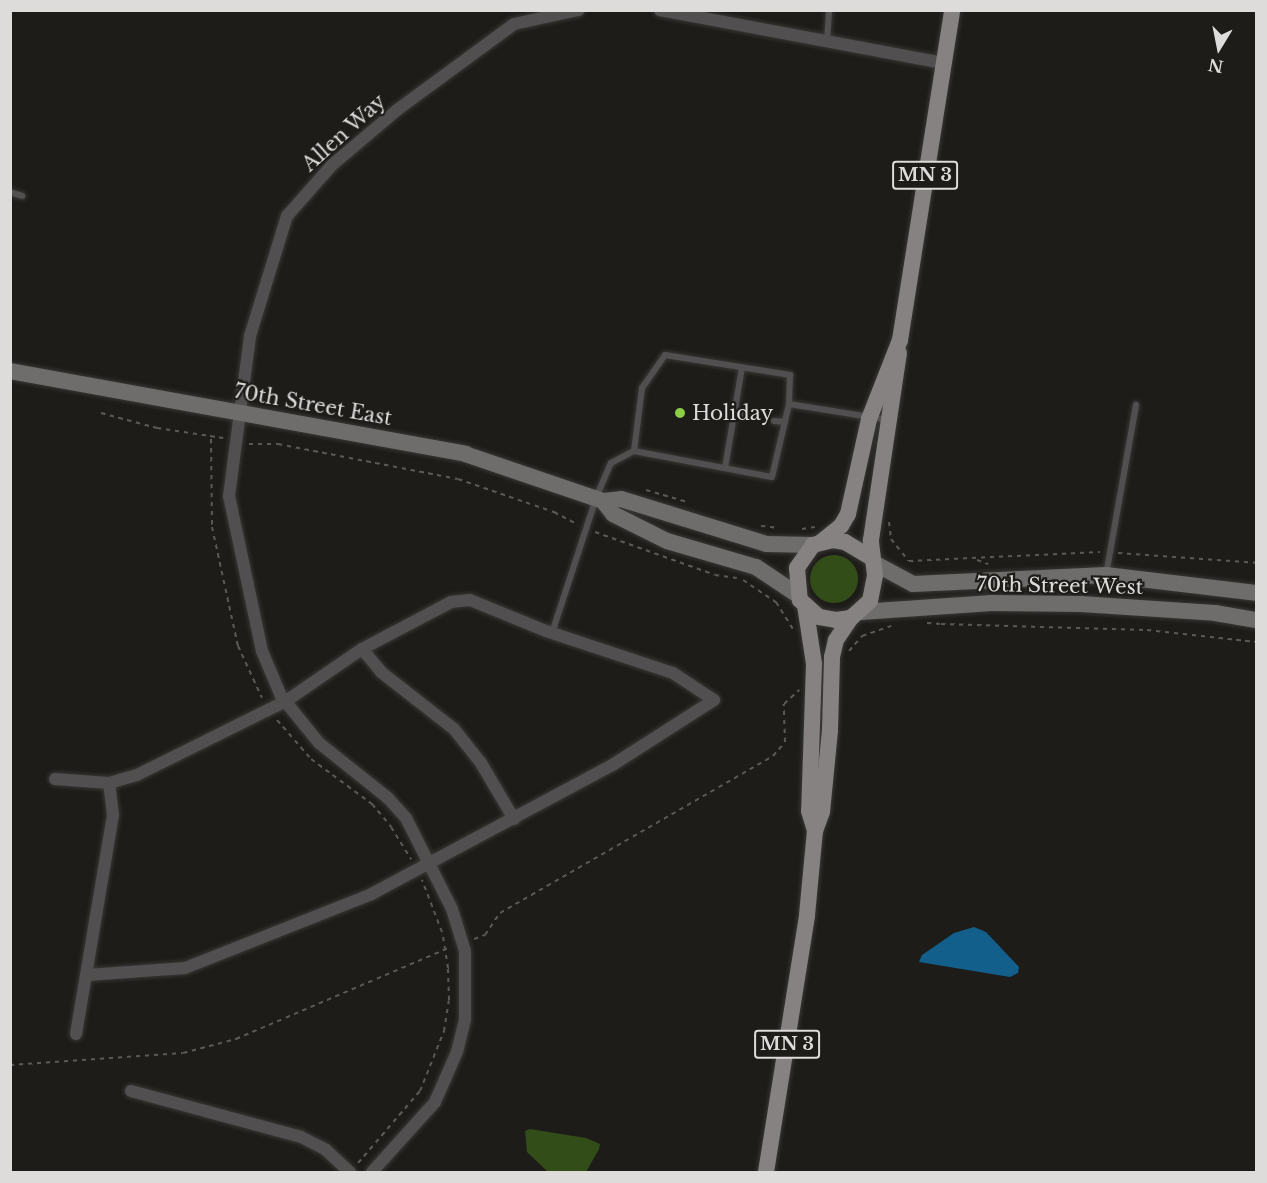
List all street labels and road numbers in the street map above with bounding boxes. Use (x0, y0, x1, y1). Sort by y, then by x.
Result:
street label: Allen Way (297, 89, 391, 177)
road number: MN 3 (892, 160, 958, 190)
street label: 70th Street East (232, 379, 394, 431)
street label: 70th Street West (976, 573, 1144, 599)
road number: MN 3 (754, 1029, 820, 1059)

